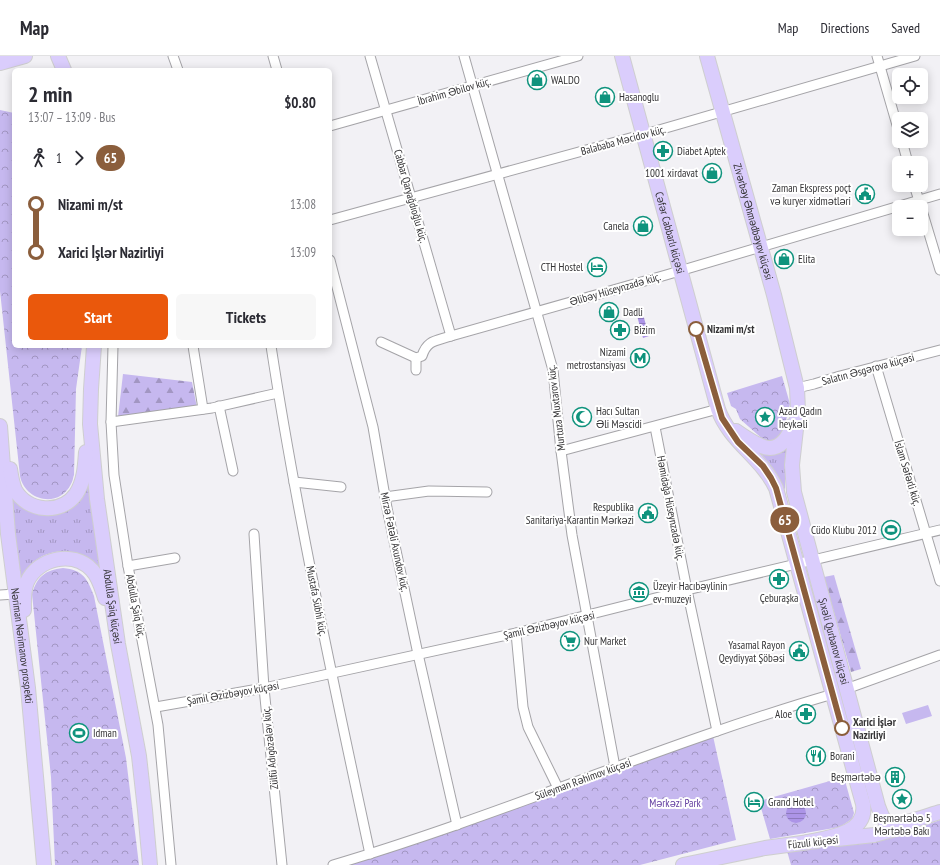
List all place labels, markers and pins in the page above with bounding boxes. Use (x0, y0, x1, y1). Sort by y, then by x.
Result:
shop icon: WALDO (526, 69, 548, 91)
place label: WALDO (551, 73, 580, 87)
shop icon: Hasanoglu (594, 86, 616, 108)
place label: Hasanoglu (619, 90, 659, 104)
pharmacy icon: Diabet Aptek (652, 140, 674, 162)
place label: Diabet Aptek (677, 144, 726, 158)
shop icon: 1001 xirdavat (701, 162, 723, 184)
place label: 1001 xirdavat (645, 166, 698, 180)
place label: Zaman Ekspress poçt və kuryer xidmətləri (770, 181, 851, 208)
public building icon: Zaman Ekspress poçt və kuryer xidmətləri (854, 183, 876, 205)
shop icon: Canela (632, 215, 654, 237)
place label: Canela (603, 219, 629, 233)
shop icon: Elita (773, 248, 795, 270)
place label: Elita (798, 252, 815, 266)
hotel icon: CTH Hostel (586, 256, 608, 278)
place label: CTH Hostel (541, 260, 583, 274)
shop icon: Dadli (598, 301, 620, 323)
place label: Dadli (623, 305, 643, 319)
pharmacy icon: Bizim (609, 319, 631, 341)
marker: Nizami m/st (688, 321, 704, 337)
place label: Nizami m/st (707, 322, 755, 336)
place label: Bizim (634, 323, 655, 337)
place label: Nizami metrostansiyası (567, 345, 626, 372)
metro station icon: Nizami metrostansiyası (629, 347, 651, 369)
place label: Hacı Sultan Əli Məscidi (596, 404, 642, 431)
place label: Azad Qadın heykəli (779, 404, 822, 431)
mosque icon: Hacı Sultan Əli Məscidi (571, 406, 593, 428)
place icon: Azad Qadın heykəli (754, 406, 776, 428)
place label: Respublika Sanitariya-Karantin Mərkəzi (526, 500, 634, 527)
public building icon: Respublika Sanitariya-Karantin Mərkəzi (637, 502, 659, 524)
sports icon: Cüdo Klubu 2012 (880, 519, 902, 541)
place label: Cüdo Klubu 2012 (811, 523, 877, 537)
pharmacy icon: Çeburaşka (768, 568, 790, 590)
place label: Üzeyir Hacıbəylinin ev-muzeyi (653, 579, 728, 606)
museum icon: Üzeyir Hacıbəylinin ev-muzeyi (628, 581, 650, 603)
place label: Çeburaşka (760, 591, 798, 605)
supermarket icon: Nur Market (559, 630, 581, 652)
place label: Nur Market (584, 634, 626, 648)
place label: Yasamal Rayon Qeydiyyat Şöbəsi (719, 638, 785, 665)
public building icon: Yasamal Rayon Qeydiyyat Şöbəsi (788, 640, 810, 662)
pharmacy icon: Aloe (795, 703, 817, 725)
place label: Aloe (775, 707, 792, 721)
place label: Xarici İşlər Nazirliyi (853, 715, 897, 742)
marker: Xarici İşlər Nazirliyi (834, 720, 850, 736)
sports icon: Idman (68, 722, 90, 744)
place label: Idman (93, 726, 117, 740)
restaurant icon: Borani (805, 745, 827, 767)
place label: Borani (830, 749, 855, 763)
building icon: Beşmərtəbə (884, 766, 906, 788)
place label: Beşmərtəbə (831, 770, 881, 784)
place icon: Beşmərtəbə 5 Mərtəbə Bakı (891, 788, 913, 810)
hotel icon: Grand Hotel (743, 791, 765, 813)
place label: Grand Hotel (768, 795, 814, 809)
place label: Beşmərtəbə 5 Mərtəbə Bakı (873, 811, 931, 838)

